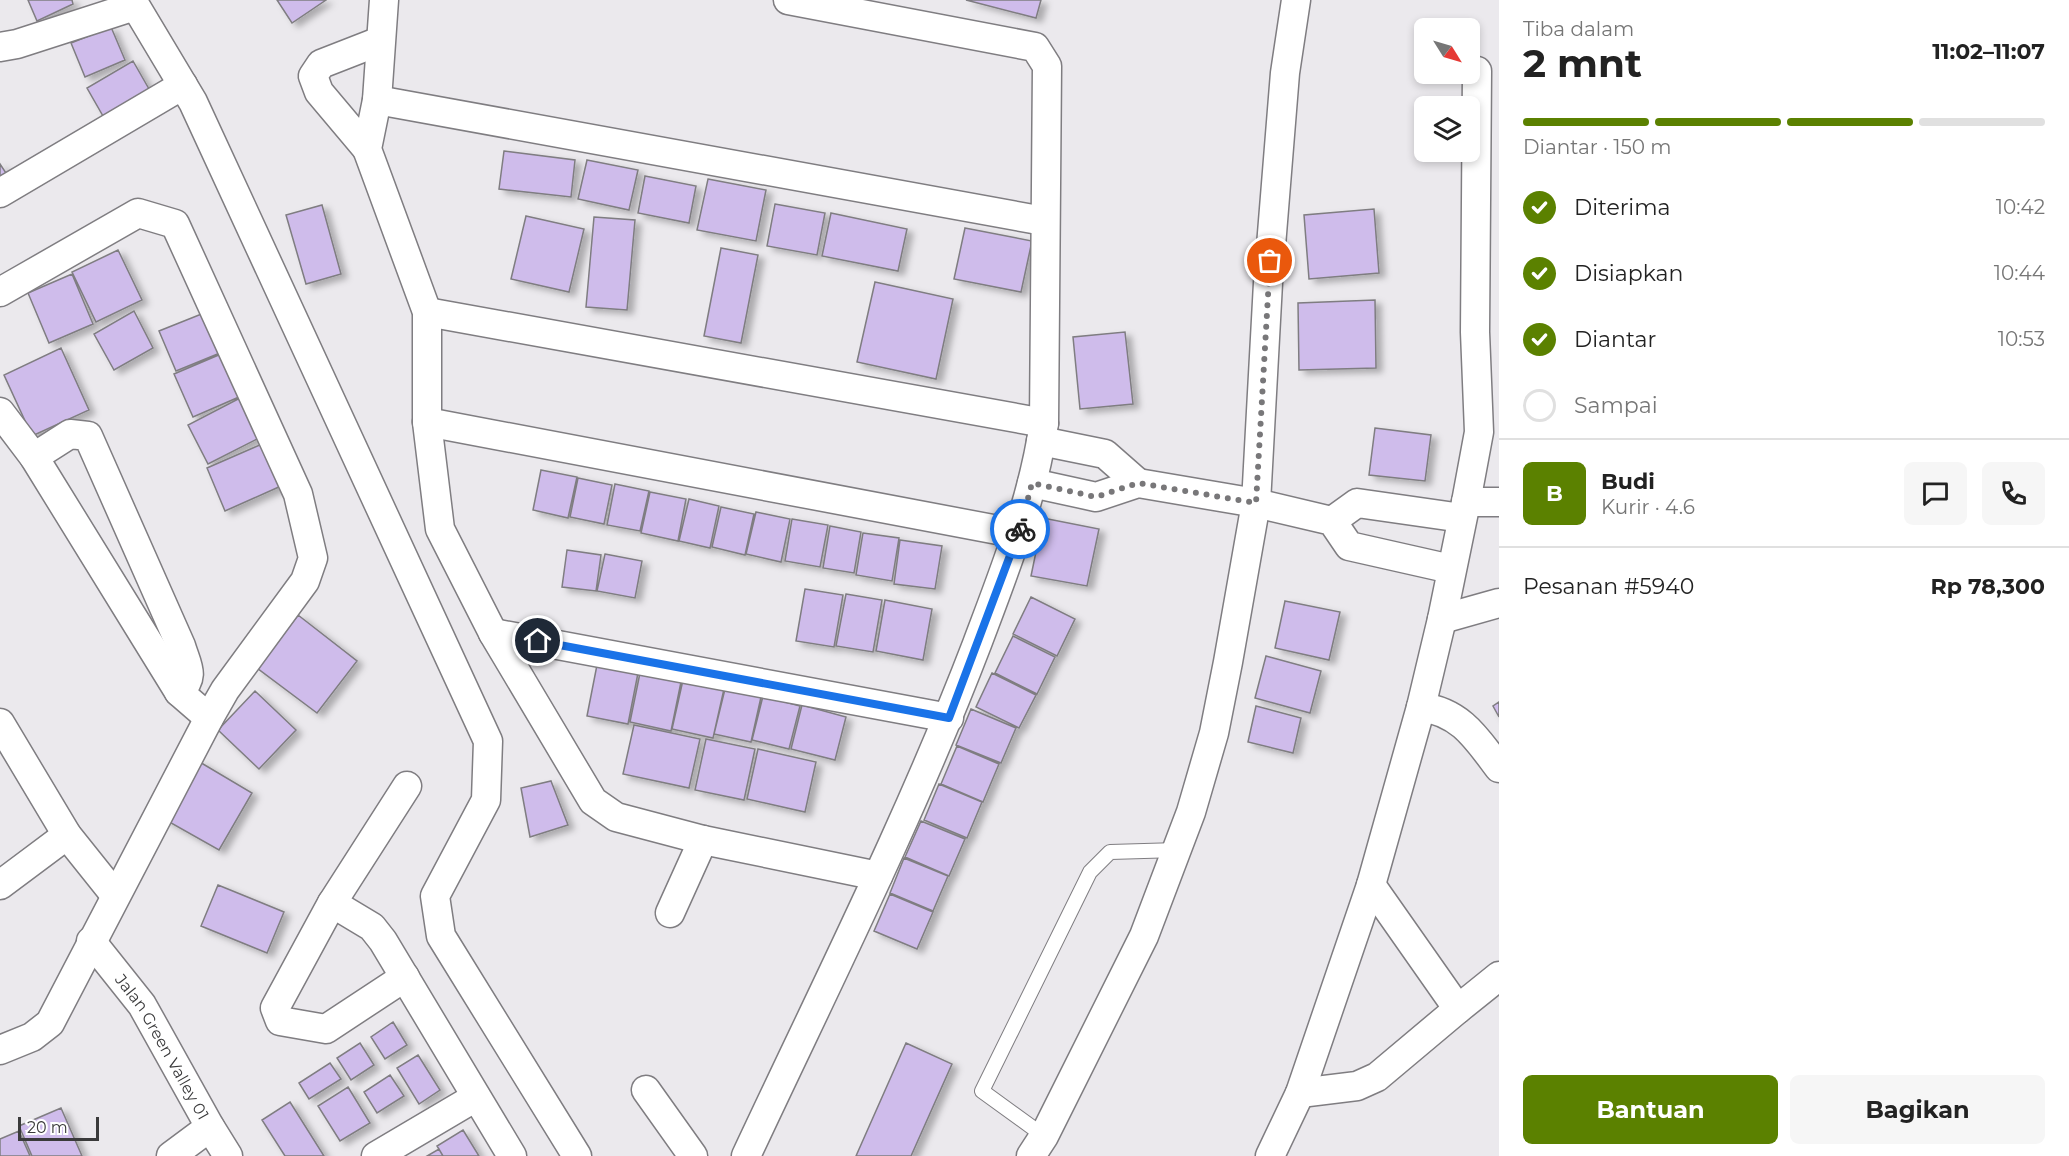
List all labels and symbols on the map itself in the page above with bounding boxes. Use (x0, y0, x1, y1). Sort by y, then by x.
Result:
north arrow (1414, 18, 1480, 84)
pin (1244, 235, 1295, 286)
courier (990, 499, 1050, 559)
pin (512, 615, 563, 666)
street label: Jalan Green Valley 01 (111, 969, 213, 1123)
scale bar (18, 1114, 99, 1142)

